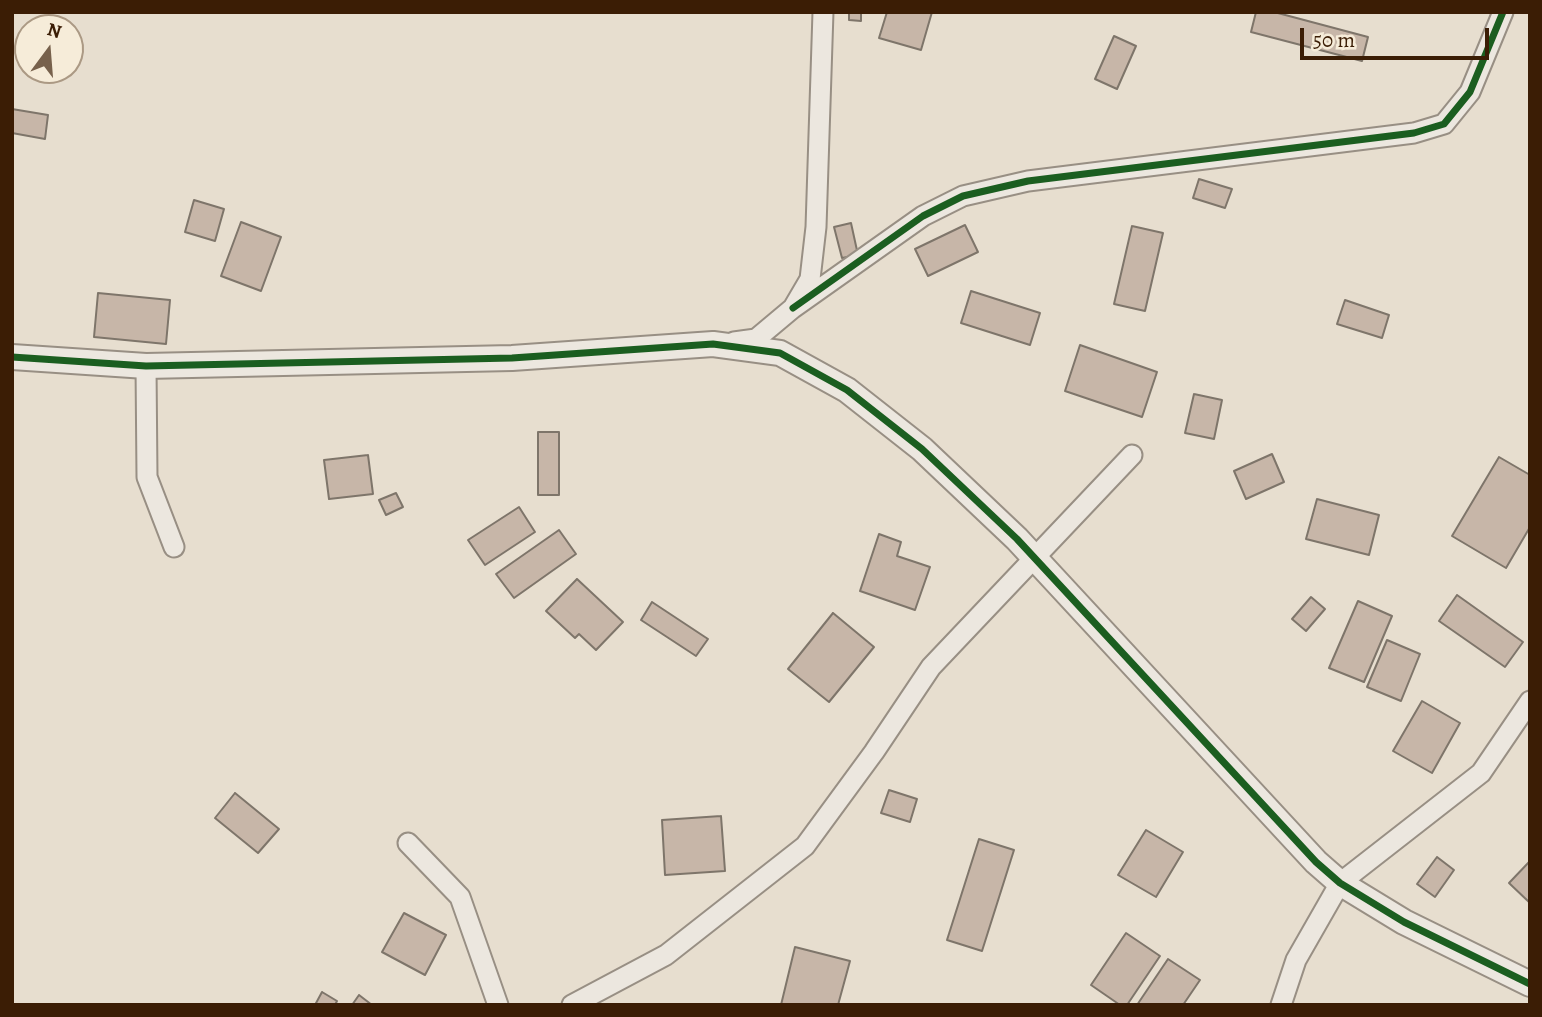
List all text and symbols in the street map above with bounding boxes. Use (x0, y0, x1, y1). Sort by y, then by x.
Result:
north arrow (14, 14, 84, 84)
scale bar (1304, 14, 1493, 58)
text: N (44, 16, 64, 45)
text: 50 m (1313, 26, 1355, 54)

